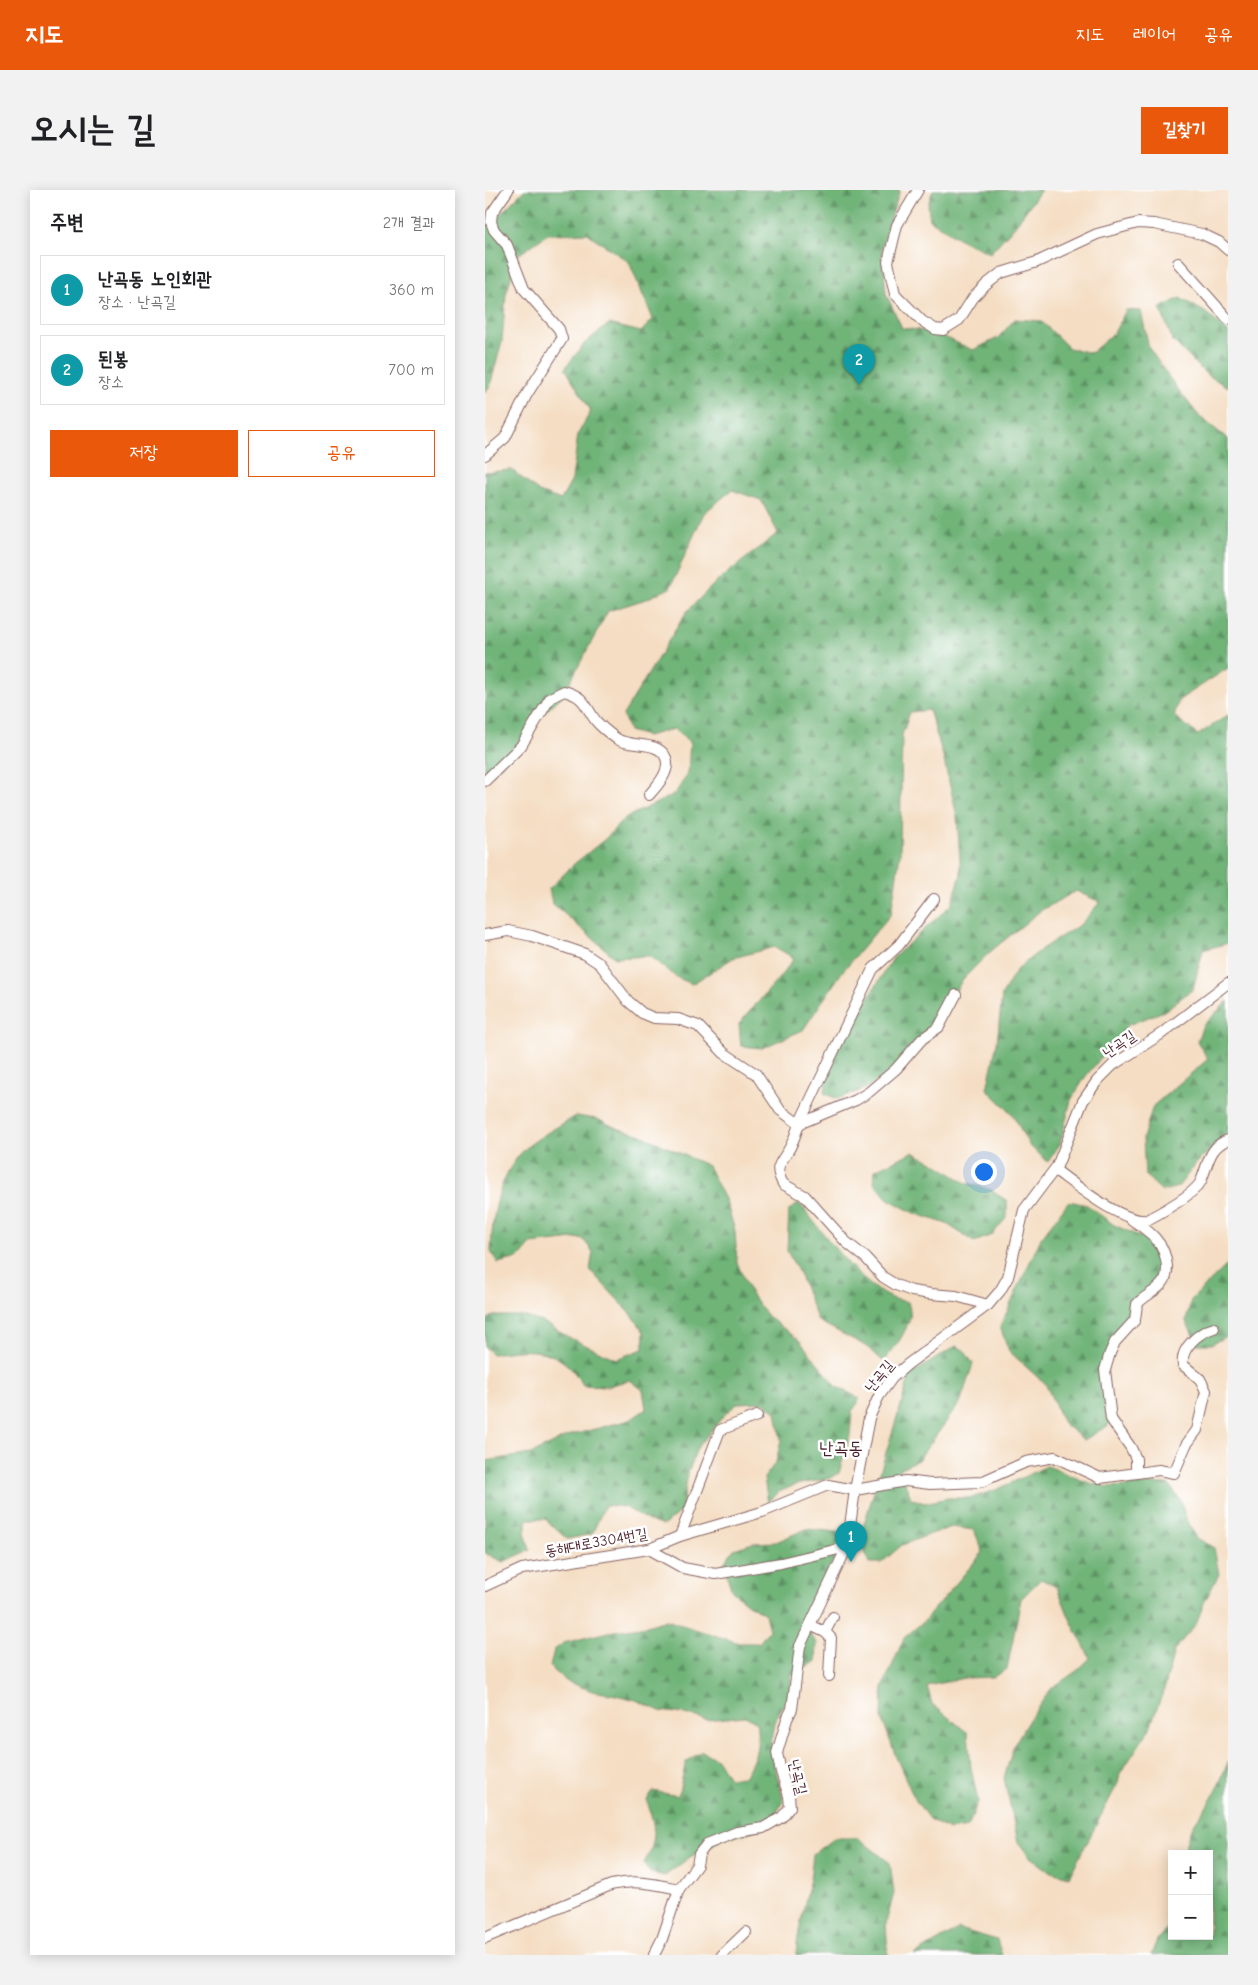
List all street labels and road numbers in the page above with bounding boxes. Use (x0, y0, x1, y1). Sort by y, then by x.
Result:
street label: 난곡길 (1099, 1026, 1139, 1062)
street label: 난곡길 (861, 1356, 897, 1396)
street label: 동해대로3304번길 (543, 1524, 649, 1560)
street label: 난곡길 (785, 1757, 811, 1797)

